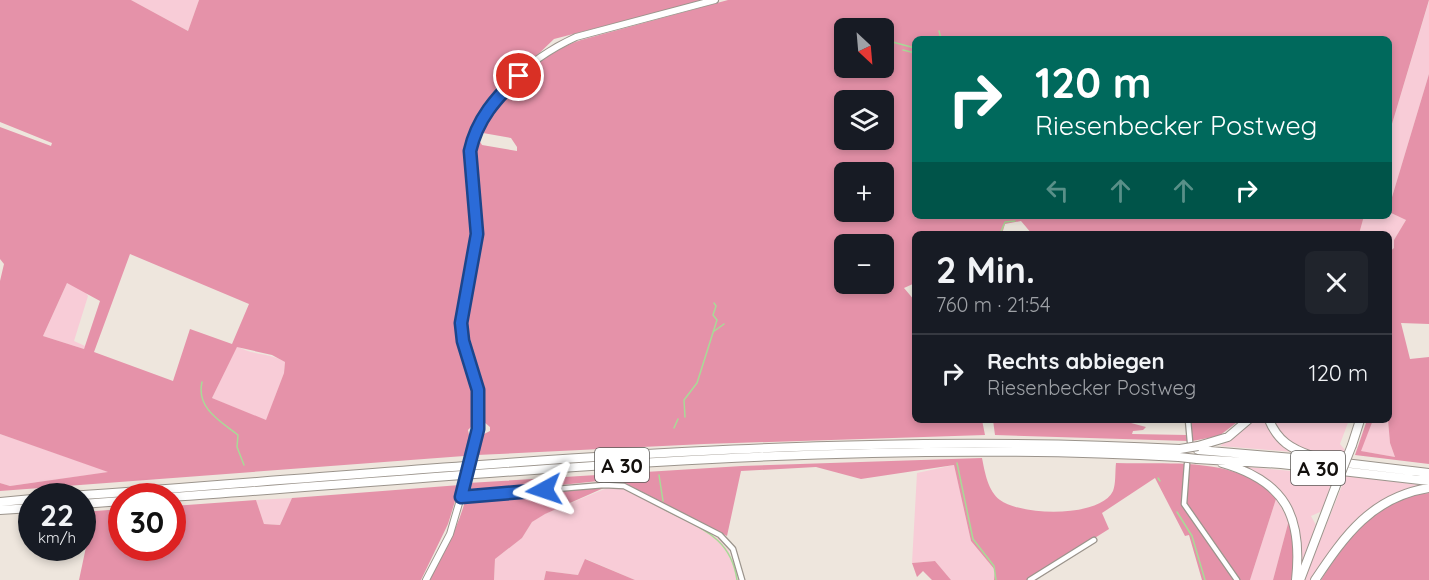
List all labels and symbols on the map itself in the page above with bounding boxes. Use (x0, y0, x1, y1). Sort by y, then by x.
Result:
north arrow (834, 18, 894, 78)
pin (493, 50, 544, 101)
road number: A 30 (595, 448, 649, 482)
road number: A 30 (1291, 451, 1345, 485)
position arrow (512, 458, 576, 522)
speed limit sign: 30 (108, 483, 186, 561)

